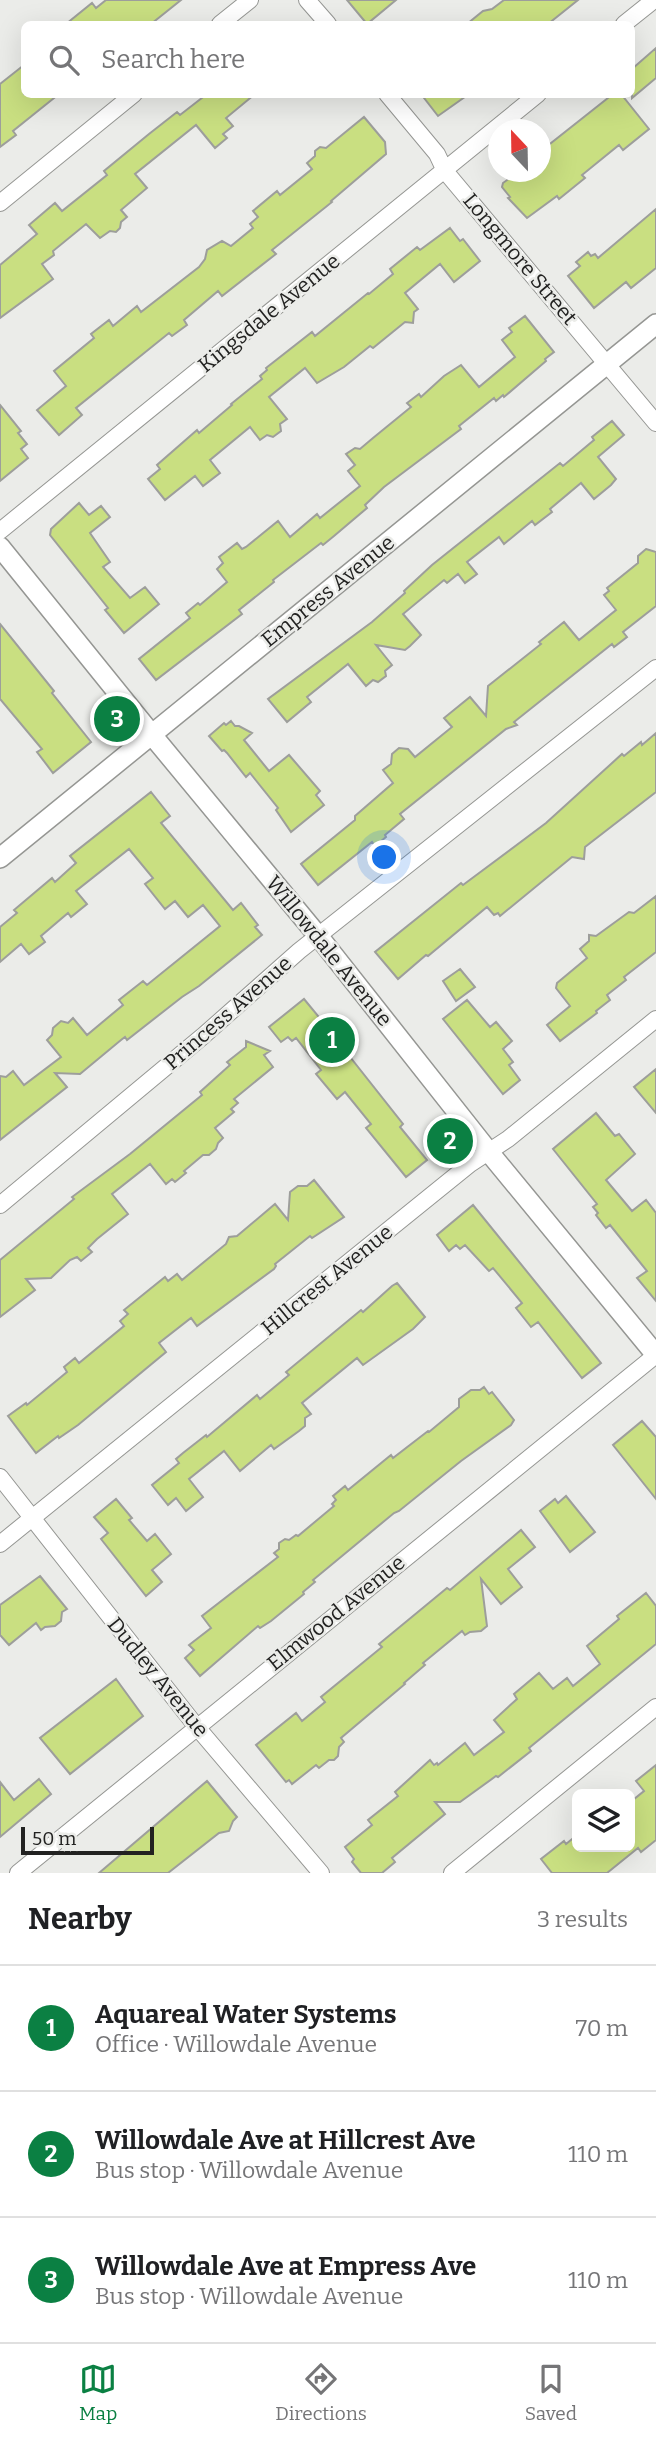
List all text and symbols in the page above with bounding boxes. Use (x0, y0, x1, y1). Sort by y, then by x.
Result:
search box (21, 21, 635, 98)
icon: search (45, 41, 83, 79)
text: Search here (101, 44, 245, 75)
north arrow (488, 119, 551, 182)
street label: Longmore Street (457, 188, 583, 330)
street label: Kingsdale Avenue (193, 248, 345, 378)
street label: Empress Avenue (256, 529, 400, 653)
pin: 3 (94, 693, 140, 745)
your location (367, 840, 401, 874)
street label: Willowdale Avenue (260, 870, 398, 1032)
street label: Princess Avenue (159, 950, 297, 1076)
pin: 1 (309, 1014, 355, 1066)
pin: 2 (427, 1115, 473, 1167)
street label: Hillcrest Avenue (256, 1219, 398, 1341)
street label: Elmwood Avenue (262, 1550, 410, 1676)
street label: Dudley Avenue (102, 1612, 214, 1742)
map controls (572, 1789, 635, 1852)
button: layers (572, 1789, 635, 1852)
scale bar (21, 1824, 154, 1856)
text: 50 m (32, 1827, 76, 1850)
text: Nearby (28, 1901, 132, 1937)
text: 3 results (537, 1905, 628, 1933)
text: Aquareal Water Systems (95, 1999, 397, 2030)
text: 1 (46, 2014, 56, 2042)
text: 70 m (576, 2014, 628, 2042)
text: Office · Willowdale Avenue (95, 2030, 377, 2058)
text: Willowdale Ave at Hillcrest Ave (95, 2125, 475, 2156)
text: 2 (45, 2140, 57, 2168)
text: 110 m (568, 2140, 628, 2168)
text: Bus stop · Willowdale Avenue (95, 2156, 403, 2184)
text: Willowdale Ave at Empress Ave (95, 2251, 476, 2282)
text: 3 (44, 2266, 58, 2294)
text: 110 m (568, 2266, 628, 2294)
text: Bus stop · Willowdale Avenue (95, 2282, 403, 2310)
tab: Map (79, 2360, 117, 2425)
tab: Directions (275, 2360, 367, 2425)
tab: Saved (525, 2360, 577, 2425)

